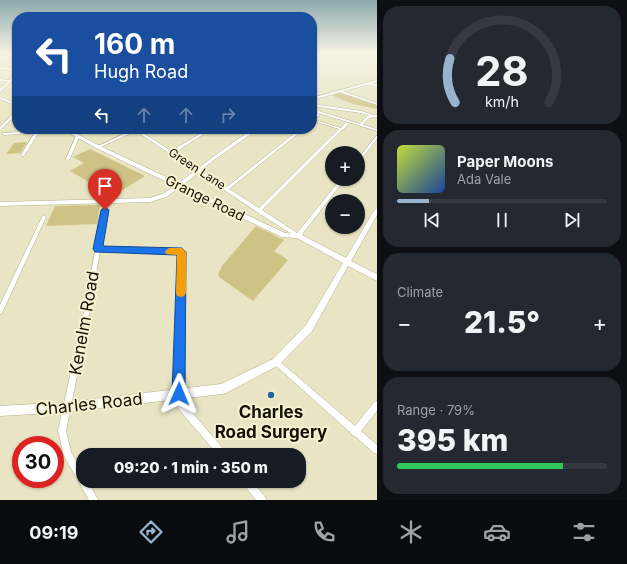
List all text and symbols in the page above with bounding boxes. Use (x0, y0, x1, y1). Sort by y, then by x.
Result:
text: 160 m (94, 27, 175, 61)
icon: left (28, 28, 80, 80)
text: 28 (475, 46, 529, 96)
text: Hugh Road (94, 61, 188, 82)
text: km/h (485, 92, 519, 109)
icon: left (91, 104, 113, 126)
icon: ahead (133, 104, 155, 126)
icon: ahead (175, 104, 197, 126)
icon: right (217, 104, 239, 126)
street label: Green Lane (166, 144, 229, 193)
map controls (325, 146, 365, 234)
button: + (325, 146, 365, 186)
text: Paper Moons (457, 152, 553, 171)
pin (88, 169, 122, 210)
street label: Grange Road (163, 171, 248, 224)
text: Ada Vale (457, 171, 511, 187)
icon: arrive (94, 175, 116, 197)
button: − (325, 194, 365, 234)
icon: previous (421, 209, 443, 231)
icon: pause (491, 209, 513, 231)
icon: next (561, 209, 583, 231)
street label: Kenelm Road (65, 269, 103, 377)
text: Climate (397, 284, 443, 300)
text: 21.5° (464, 304, 540, 340)
text: − (397, 310, 412, 336)
text: + (592, 310, 607, 336)
position arrow (158, 373, 200, 415)
street label: Charles Road (35, 388, 143, 420)
marker: Charles Road Surgery (266, 390, 276, 400)
place label: Charles Road Surgery (215, 402, 327, 442)
text: Range · 79% (397, 402, 475, 418)
text: 395 km (397, 422, 508, 458)
speed limit sign: 30 (12, 436, 64, 488)
text: 09:20 · 1 min · 350 m (114, 458, 268, 477)
icon: directions (137, 518, 165, 546)
icon: music (224, 518, 252, 546)
icon: phone (310, 518, 338, 546)
icon: climate (397, 518, 425, 546)
icon: car (483, 518, 511, 546)
icon: filters (570, 518, 598, 546)
text: 09:19 (29, 522, 79, 543)

